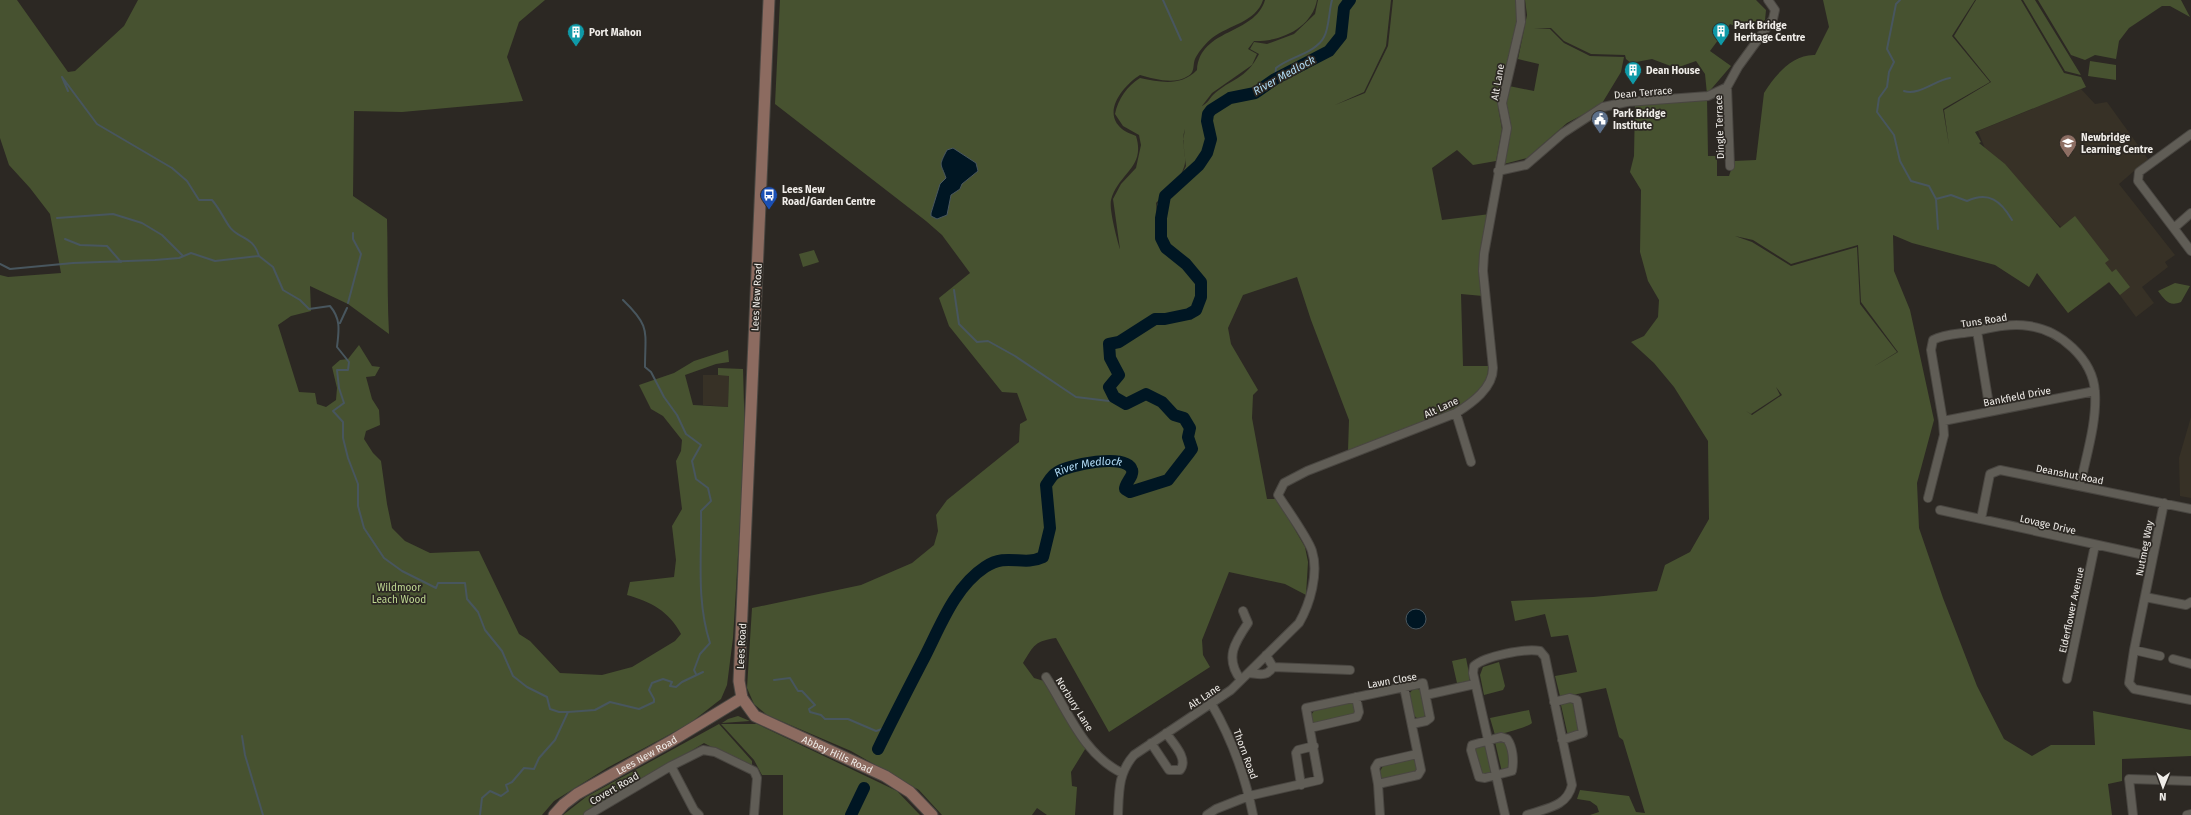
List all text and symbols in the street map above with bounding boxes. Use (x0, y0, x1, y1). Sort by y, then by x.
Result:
place label: Park Bridge Heritage Centre (1734, 20, 1806, 44)
building icon: Park Bridge Heritage Centre (1711, 21, 1731, 46)
building icon: Port Mahon (566, 22, 586, 47)
place label: Port Mahon (589, 27, 642, 39)
water label: River Medlock (1251, 53, 1318, 98)
building icon: Dean House (1623, 60, 1643, 85)
street label: Alt Lane (1489, 63, 1507, 101)
place label: Dean House (1646, 65, 1701, 77)
street label: Dean Terrace (1613, 84, 1673, 102)
street label: Dingle Terrace (1713, 95, 1727, 159)
place label: Park Bridge Institute (1613, 108, 1666, 132)
public building icon: Park Bridge Institute (1590, 109, 1610, 134)
place label: Newbridge Learning Centre (2081, 132, 2153, 156)
school or university icon: Newbridge Learning Centre (2058, 133, 2078, 158)
place label: Lees New Road/Garden Centre (782, 184, 876, 208)
bus stop icon: Lees New Road/Garden Centre (759, 185, 779, 210)
street label: Lees New Road (749, 263, 765, 331)
street label: Tuns Road (1960, 311, 2008, 331)
street label: Bankfield Drive (1982, 385, 2052, 409)
street label: Alt Lane (1422, 395, 1461, 421)
water label: River Medlock (1052, 455, 1123, 480)
street label: Deanshut Road (2035, 463, 2105, 487)
street label: Lovage Drive (2019, 513, 2077, 537)
street label: Nutmeg Way (2134, 519, 2156, 577)
street label: Elderflower Avenue (2057, 566, 2087, 654)
park label: Wildmoor Leach Wood (372, 582, 426, 606)
street label: Lees Road (735, 623, 749, 669)
street label: Lawn Close (1366, 671, 1418, 691)
street label: Norbury Lane (1053, 675, 1095, 734)
street label: Alt Lane (1186, 682, 1223, 712)
street label: Thorn Road (1230, 728, 1260, 781)
street label: Abbey Hills Road (800, 733, 874, 776)
street label: Lees New Road (614, 734, 680, 778)
north arrow (2143, 767, 2183, 807)
street label: Covert Road (588, 770, 641, 808)
text: N (2159, 790, 2167, 803)

